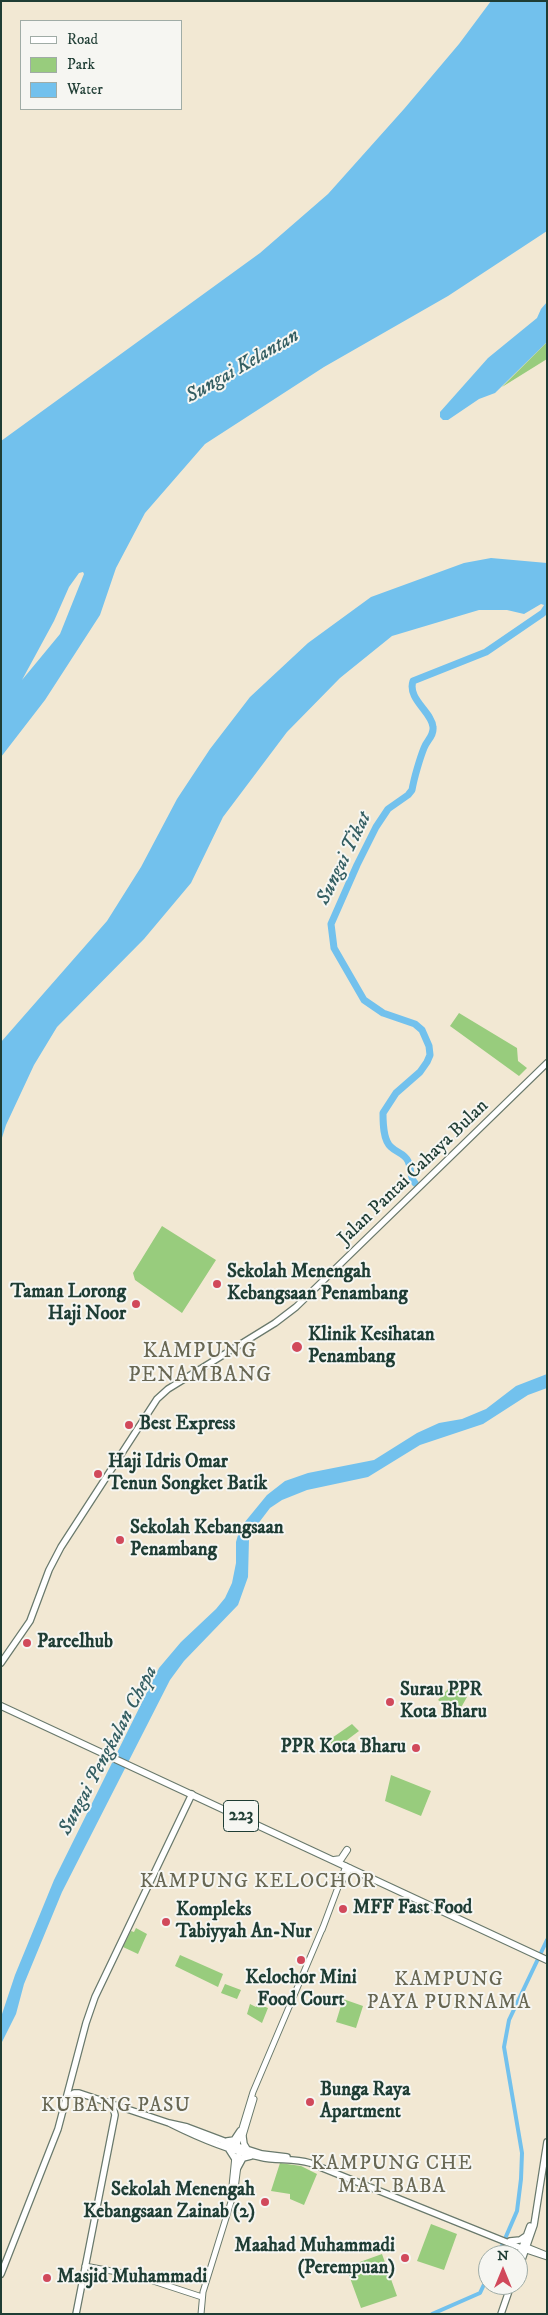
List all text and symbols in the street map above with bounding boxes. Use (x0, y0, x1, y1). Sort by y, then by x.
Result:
legend (20, 20, 182, 110)
text: Road (67, 30, 98, 49)
text: Park (67, 55, 95, 74)
text: Water (67, 80, 103, 99)
water label: Sungai Kelantan (182, 325, 304, 409)
water label: Sungai Tikat (312, 809, 378, 909)
street label: Jalan Pantai Cahaya Bulan (334, 1095, 494, 1251)
place label: Sekolah Menengah Kebangsaan Penambang (227, 1262, 408, 1306)
marker: Sekolah Menengah Kebangsaan Penambang (211, 1278, 223, 1290)
place label: Taman Lorong Haji Noor (11, 1282, 126, 1326)
marker: Taman Lorong Haji Noor (130, 1298, 142, 1310)
place label: Klinik Kesihatan Penambang (308, 1325, 435, 1369)
district label: KAMPUNG PENAMBANG (127, 1340, 273, 1390)
marker: Klinik Kesihatan Penambang (290, 1340, 304, 1354)
place label: Best Express (139, 1414, 235, 1436)
marker: Best Express (123, 1419, 135, 1431)
place label: Haji Idris Omar Tenun Songket Batik (108, 1452, 267, 1496)
marker: Haji Idris Omar Tenun Songket Batik (92, 1468, 104, 1480)
place label: Sekolah Kebangsaan Penambang (130, 1518, 284, 1562)
marker: Sekolah Kebangsaan Penambang (114, 1534, 126, 1546)
place label: Parcelhub (37, 1632, 113, 1654)
marker: Parcelhub (21, 1637, 33, 1649)
water label: Sungai Pengkalan Chepa (54, 1662, 164, 1840)
place label: Surau PPR Kota Bharu (400, 1680, 487, 1724)
marker: Surau PPR Kota Bharu (384, 1696, 396, 1708)
place label: PPR Kota Bharu (280, 1737, 406, 1759)
marker: PPR Kota Bharu (410, 1742, 422, 1754)
road number: 223 (224, 1800, 258, 1832)
district label: KAMPUNG KELOCHOR (138, 1871, 378, 1895)
place label: MFF Fast Food (353, 1898, 472, 1920)
place label: Kompleks Tabiyyah An-Nur (176, 1900, 312, 1944)
marker: MFF Fast Food (337, 1903, 349, 1915)
marker: Kompleks Tabiyyah An-Nur (160, 1916, 172, 1928)
marker: Kelochor Mini Food Court (295, 1954, 307, 1966)
place label: Kelochor Mini Food Court (245, 1968, 357, 2012)
district label: KAMPUNG PAYA PURNAMA (365, 1969, 533, 2016)
place label: Bunga Raya Apartment (320, 2080, 410, 2124)
district label: KUBANG PASU (40, 2095, 192, 2119)
marker: Bunga Raya Apartment (304, 2096, 316, 2108)
district label: KAMPUNG CHE MAT BABA (310, 2153, 474, 2200)
place label: Sekolah Menengah Kebangsaan Zainab (2) (83, 2180, 255, 2224)
marker: Sekolah Menengah Kebangsaan Zainab (2) (259, 2196, 271, 2208)
place label: Maahad Muhammadi (Perempuan) (235, 2236, 395, 2280)
north arrow (478, 2245, 528, 2295)
text: N (497, 2247, 509, 2265)
marker: Maahad Muhammadi (Perempuan) (399, 2252, 411, 2264)
place label: Masjid Muhammadi (57, 2267, 207, 2289)
marker: Masjid Muhammadi (41, 2272, 53, 2284)

